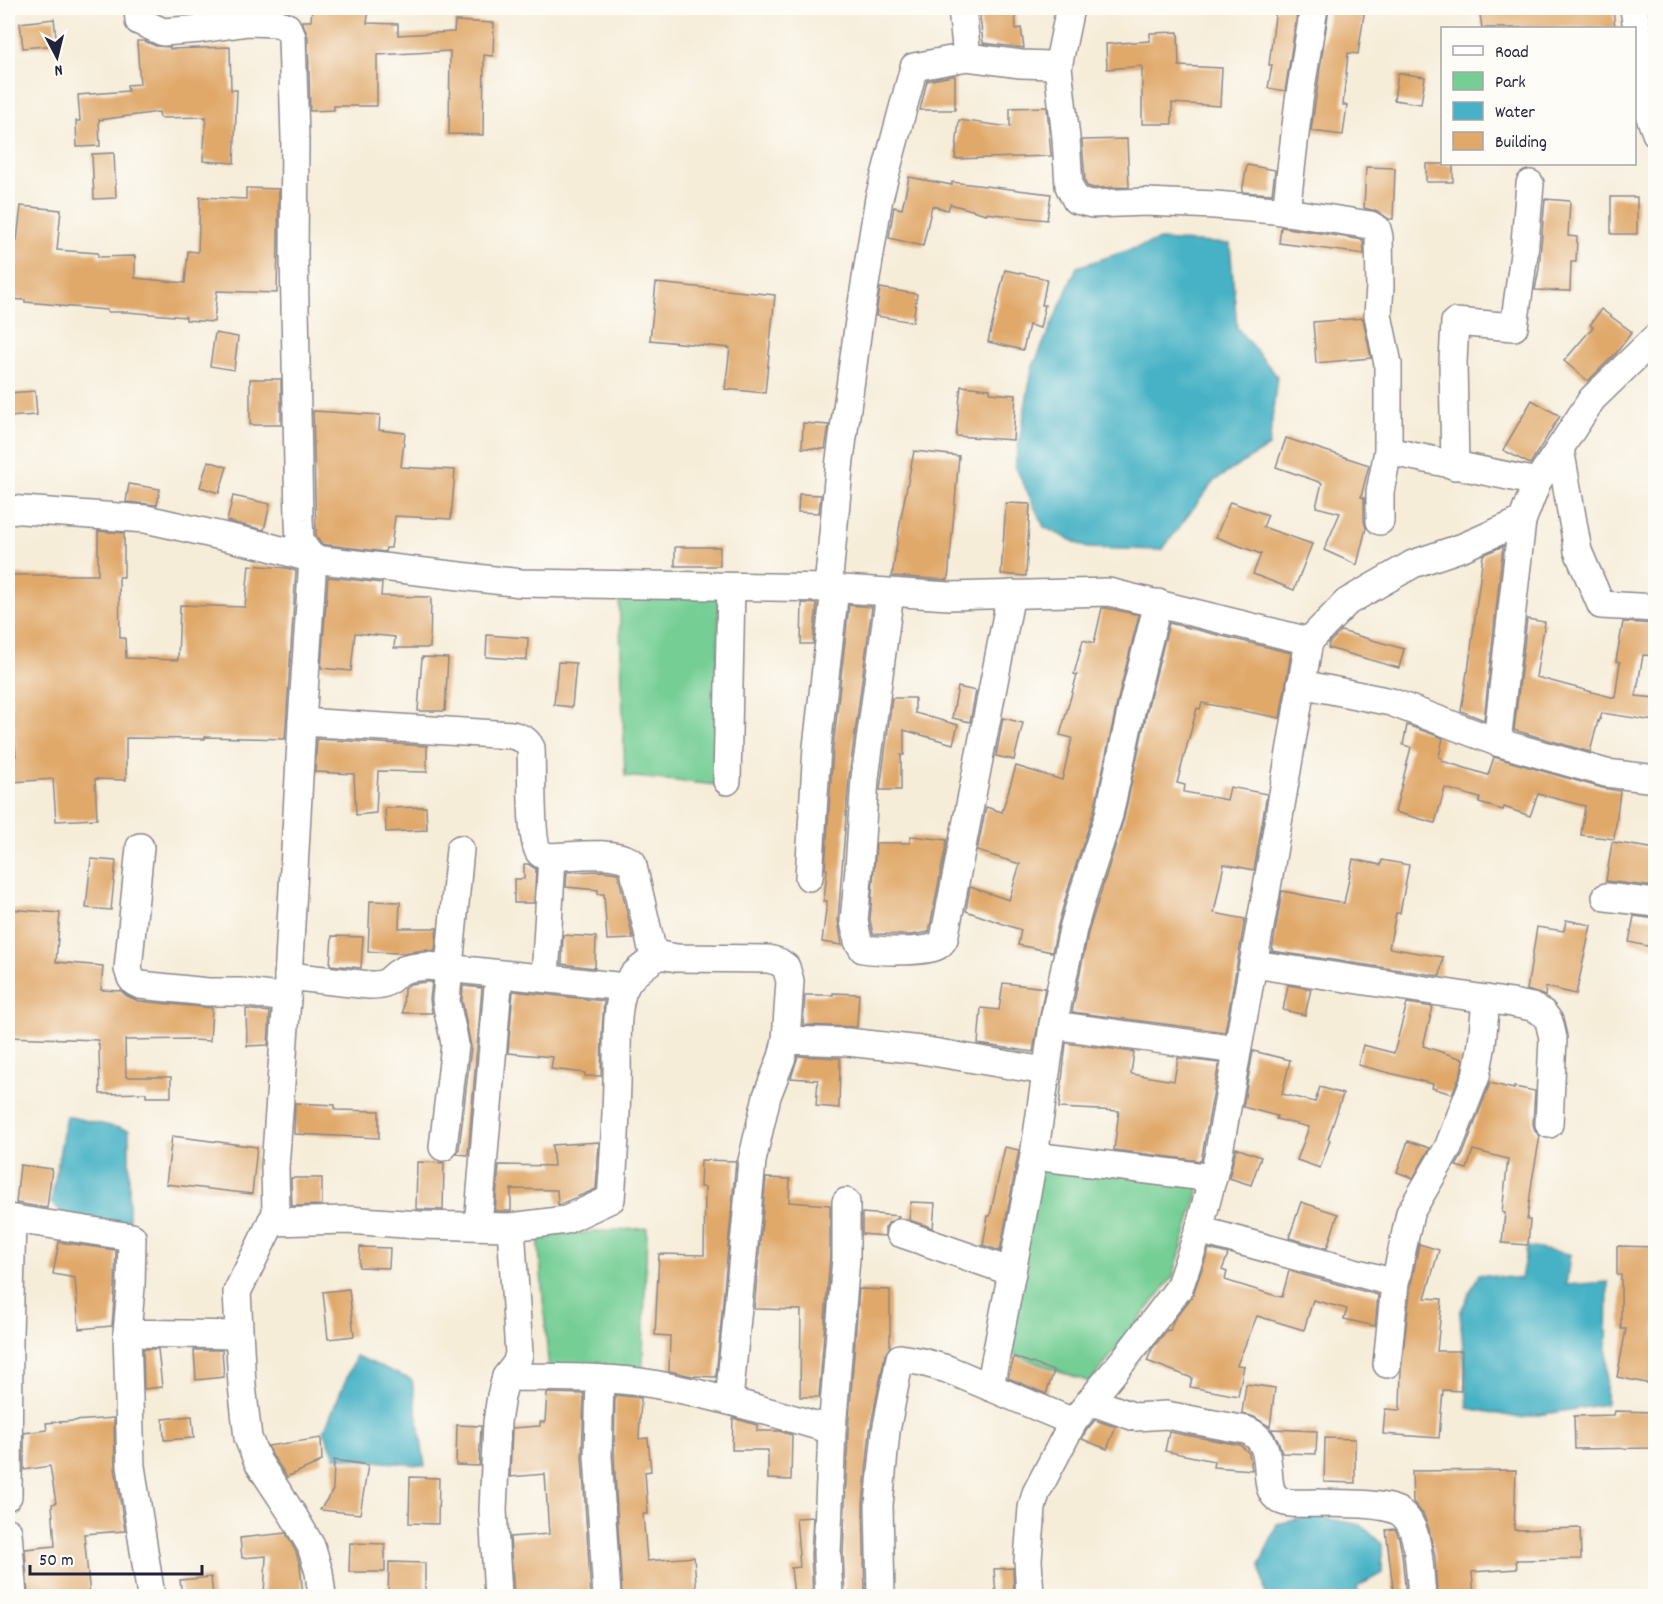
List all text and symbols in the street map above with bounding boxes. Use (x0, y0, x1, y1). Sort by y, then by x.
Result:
north arrow (27, 27, 87, 87)
legend (1441, 27, 1636, 165)
text: Road (1495, 41, 1529, 66)
text: N (53, 58, 64, 81)
text: Park (1495, 71, 1526, 96)
text: Water (1495, 101, 1535, 126)
text: Building (1495, 131, 1547, 156)
scale bar (30, 1538, 202, 1576)
text: 50 m (39, 1549, 74, 1574)

